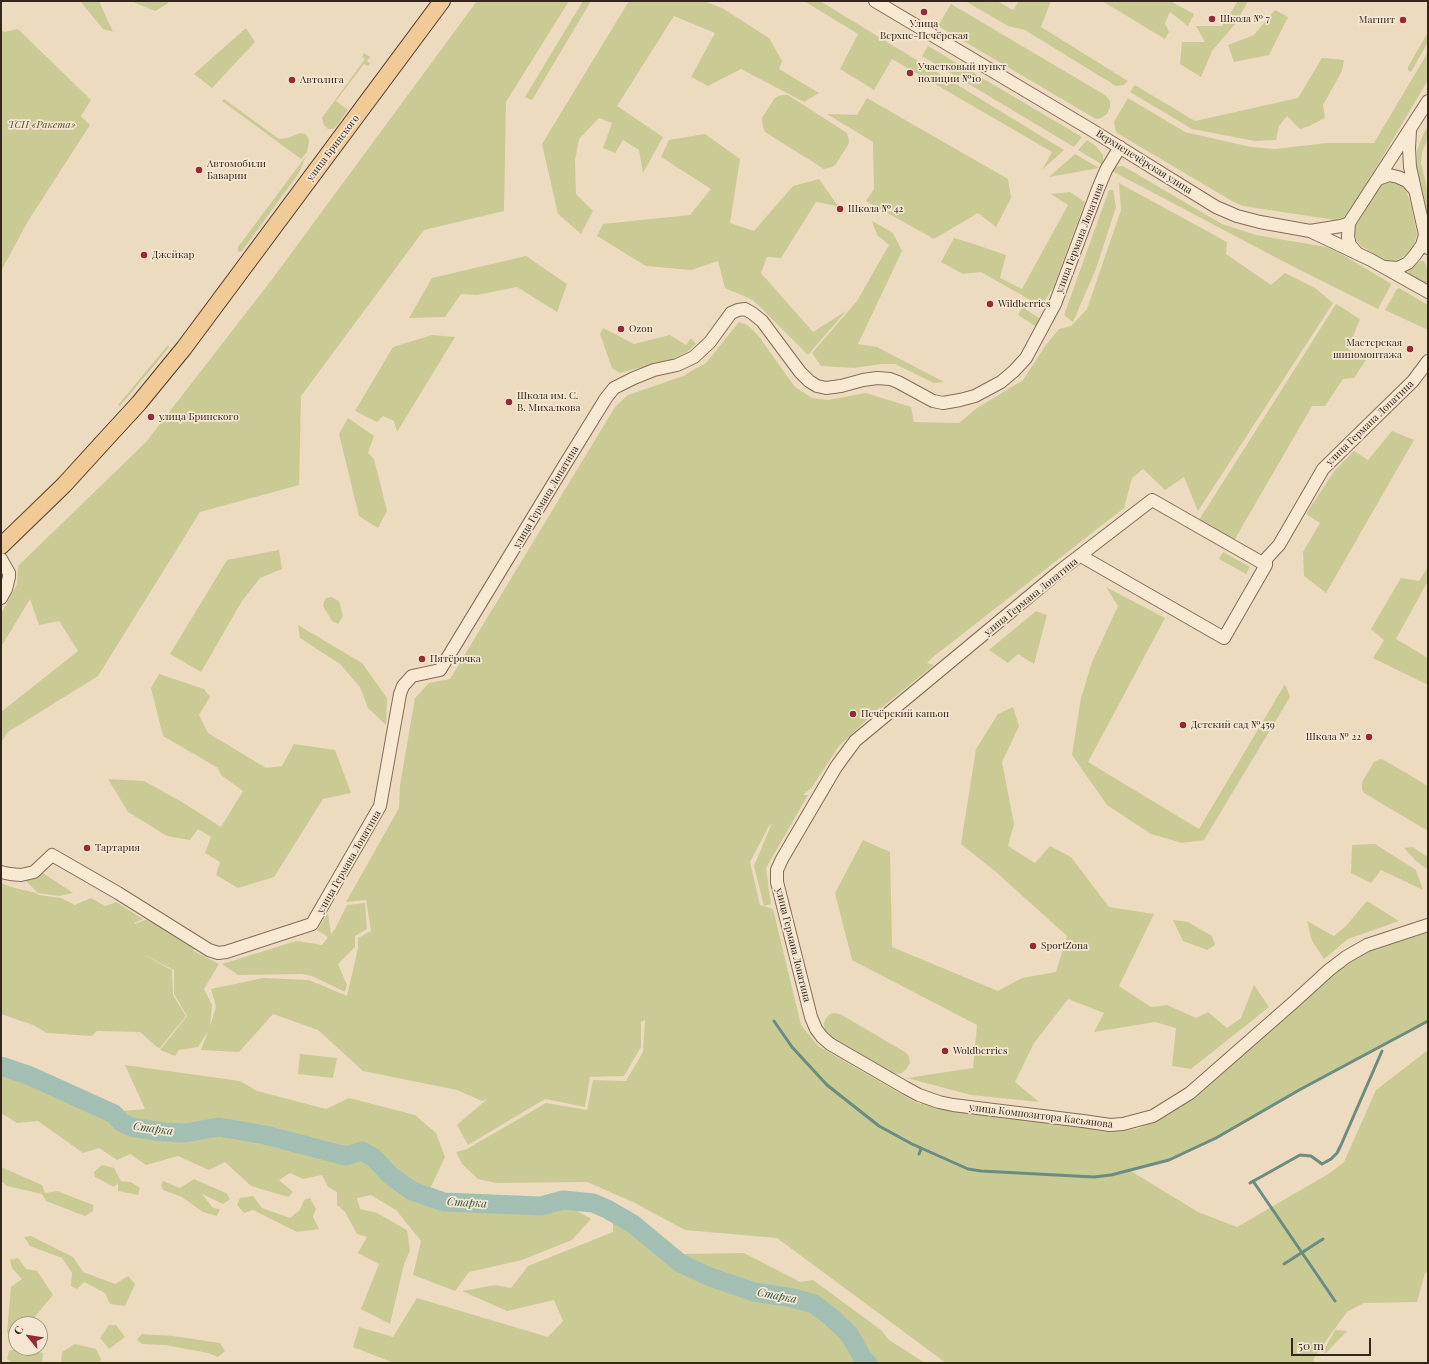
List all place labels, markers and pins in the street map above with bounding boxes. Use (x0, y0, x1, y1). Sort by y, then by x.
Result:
marker: Улица Верхне-Печёрская (919, 7, 929, 17)
place label: Школа № 7 (1220, 13, 1270, 25)
marker: Школа № 7 (1207, 14, 1217, 24)
place label: Магнит (1359, 14, 1395, 26)
marker: Магнит (1398, 15, 1408, 25)
place label: Улица Верхне-Печёрская (880, 18, 968, 42)
place label: Участковый пункт полиции №10 (918, 61, 1007, 84)
marker: Участковый пункт полиции №10 (905, 68, 915, 78)
place label: Автолига (300, 74, 344, 86)
marker: Автолига (287, 75, 297, 85)
place label: Автомобили Баварии (207, 158, 266, 182)
marker: Автомобили Баварии (194, 165, 204, 175)
place label: Школа № 42 (848, 203, 903, 215)
marker: Школа № 42 (835, 204, 845, 214)
place label: Джейкар (152, 249, 194, 261)
marker: Джейкар (139, 250, 149, 260)
place label: Wildberries (998, 298, 1050, 310)
marker: Wildberries (985, 299, 995, 309)
place label: Ozon (629, 323, 653, 335)
marker: Ozon (616, 324, 626, 334)
place label: Мастерская шиномонтажа (1333, 337, 1402, 360)
marker: Мастерская шиномонтажа (1405, 344, 1415, 354)
place label: Школа им. С. В. Михалкова (517, 390, 580, 414)
marker: Школа им. С. В. Михалкова (504, 397, 514, 407)
place label: улица Бринского (159, 411, 239, 423)
marker: улица Бринского (146, 412, 156, 422)
place label: Пятёрочка (430, 653, 481, 665)
marker: Пятёрочка (417, 654, 427, 664)
place label: Печёрский каньон (861, 708, 949, 720)
marker: Печёрский каньон (848, 709, 858, 719)
place label: Детский сад №459 (1191, 719, 1275, 731)
marker: Детский сад №459 (1178, 720, 1188, 730)
place label: Школа № 22 (1306, 731, 1361, 743)
marker: Школа № 22 (1364, 732, 1374, 742)
place label: Тартария (95, 842, 140, 854)
marker: Тартария (82, 843, 92, 853)
place label: SportZona (1041, 940, 1088, 952)
marker: SportZona (1028, 941, 1038, 951)
place label: Woldberries (953, 1045, 1007, 1057)
marker: Woldberries (940, 1046, 950, 1056)

